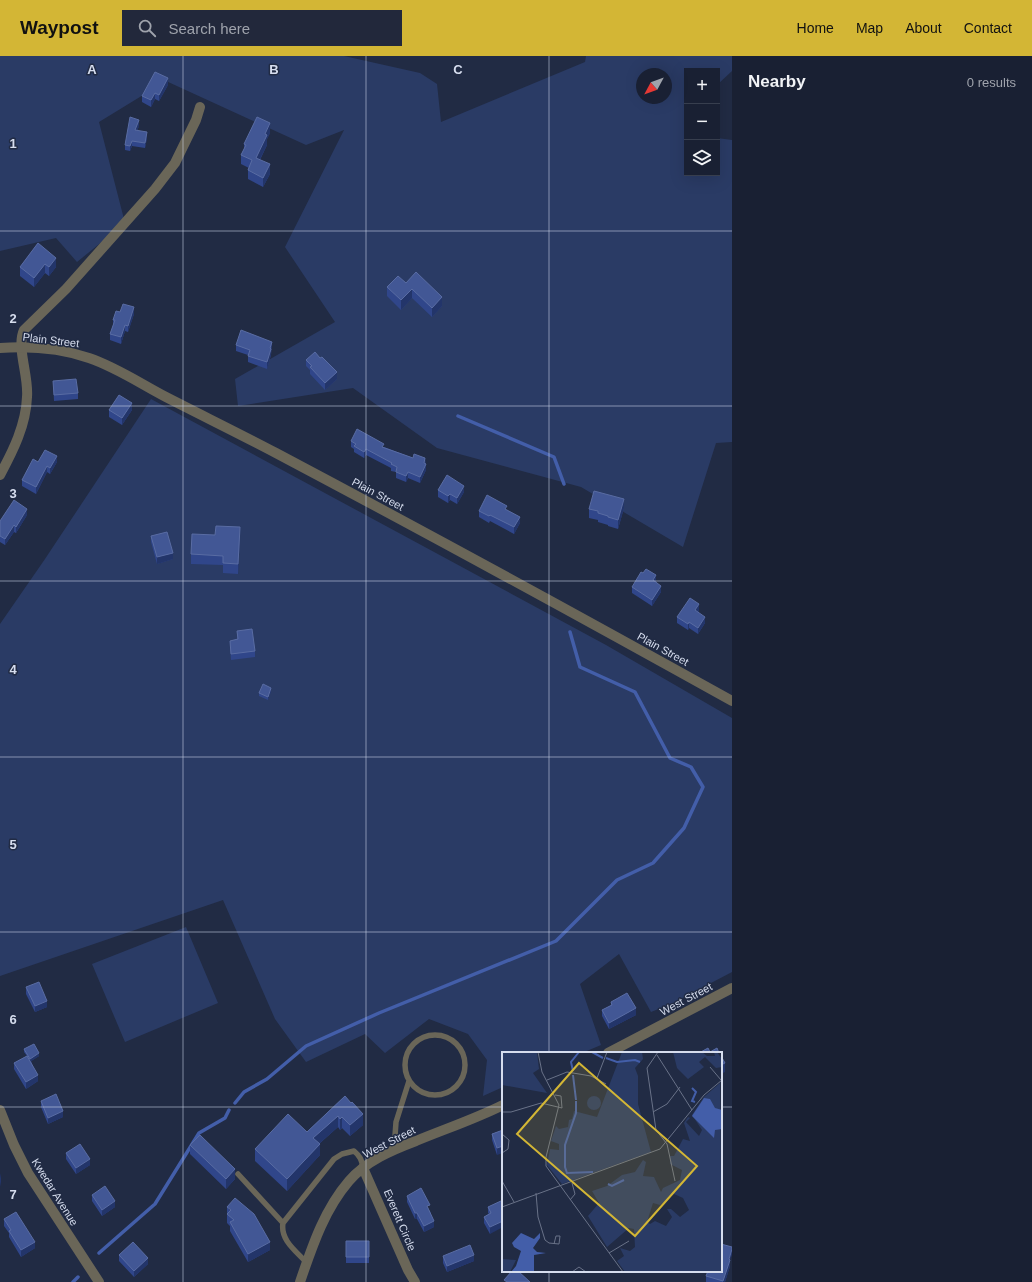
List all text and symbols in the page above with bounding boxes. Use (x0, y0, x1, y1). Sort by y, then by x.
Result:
search box (122, 10, 402, 46)
text: Waypost (20, 17, 98, 38)
icon: search (136, 17, 158, 39)
text: Search here (168, 20, 250, 37)
text: Home (797, 20, 834, 36)
text: Map (856, 20, 883, 36)
text: About (905, 20, 942, 36)
text: Contact (964, 20, 1012, 36)
text: A (87, 62, 97, 77)
text: B (269, 62, 279, 77)
text: C (453, 62, 463, 77)
north arrow (636, 68, 672, 104)
map controls (684, 68, 720, 176)
button: + (684, 68, 720, 104)
text: Nearby (748, 72, 806, 91)
text: 0 results (967, 75, 1016, 90)
button: − (684, 104, 720, 140)
text: 1 (9, 136, 17, 151)
button: layers (684, 140, 720, 176)
text: 2 (9, 311, 17, 326)
street label: Plain Street (22, 331, 80, 349)
street label: Plain Street (350, 475, 406, 513)
text: 3 (9, 486, 17, 501)
street label: Plain Street (635, 630, 691, 668)
text: 4 (9, 662, 17, 677)
text: 5 (9, 837, 17, 852)
street label: West Street (658, 980, 714, 1018)
text: 6 (9, 1012, 17, 1027)
inset map (502, 1052, 722, 1272)
street label: West Street (361, 1124, 417, 1160)
street label: Kwedar Avenue (30, 1156, 80, 1228)
text: 7 (9, 1187, 17, 1202)
street label: Everett Circle (382, 1187, 418, 1253)

